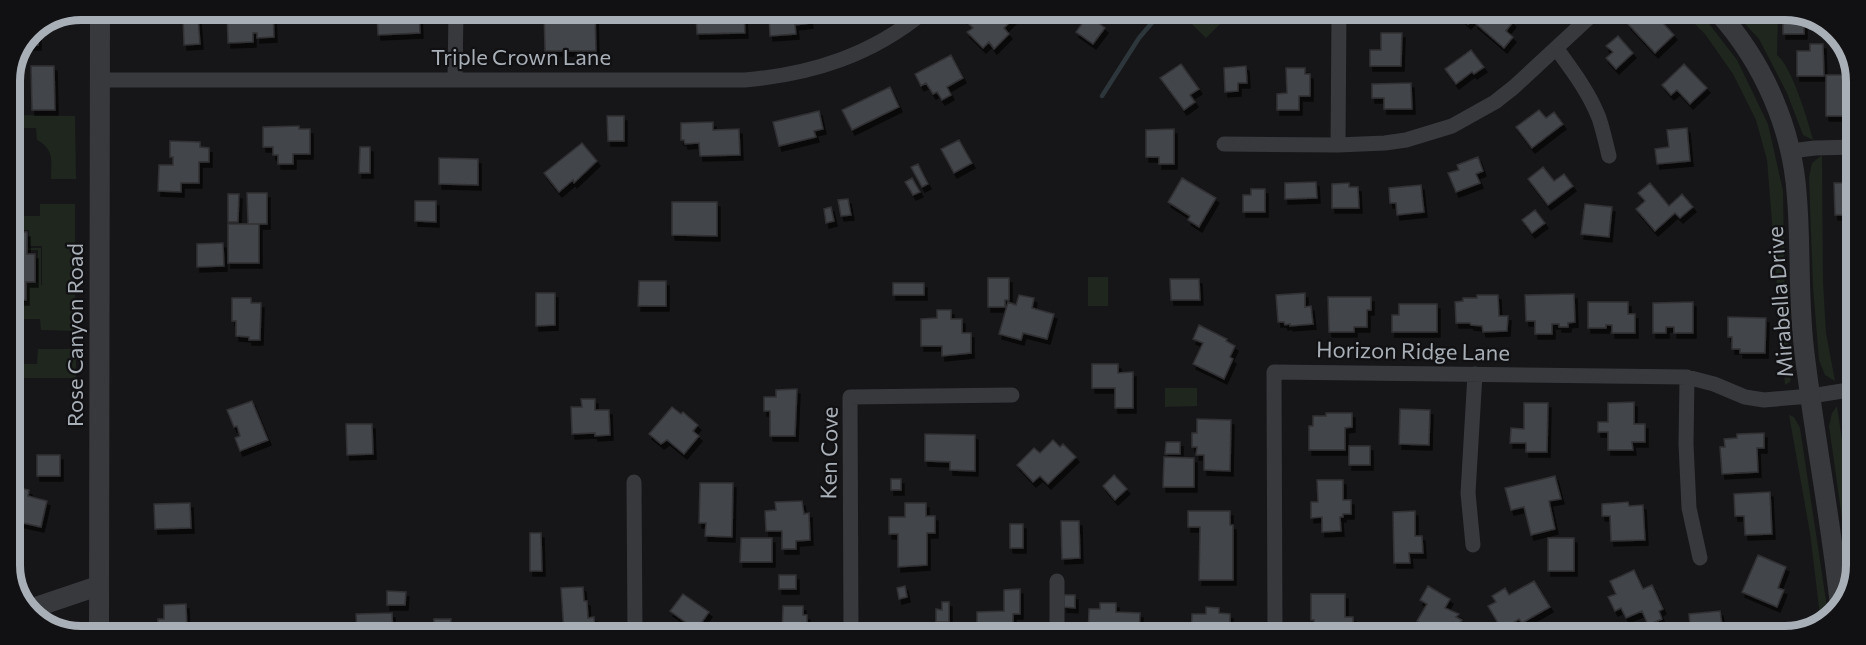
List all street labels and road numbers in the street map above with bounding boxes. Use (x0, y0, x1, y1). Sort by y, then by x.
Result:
street label: Triple Crown Lane (431, 43, 611, 70)
street label: Mirabella Drive (1761, 226, 1798, 379)
street label: Rose Canyon Road (61, 243, 88, 427)
street label: Horizon Ridge Lane (1316, 335, 1510, 366)
street label: Ken Cove (814, 406, 843, 500)

